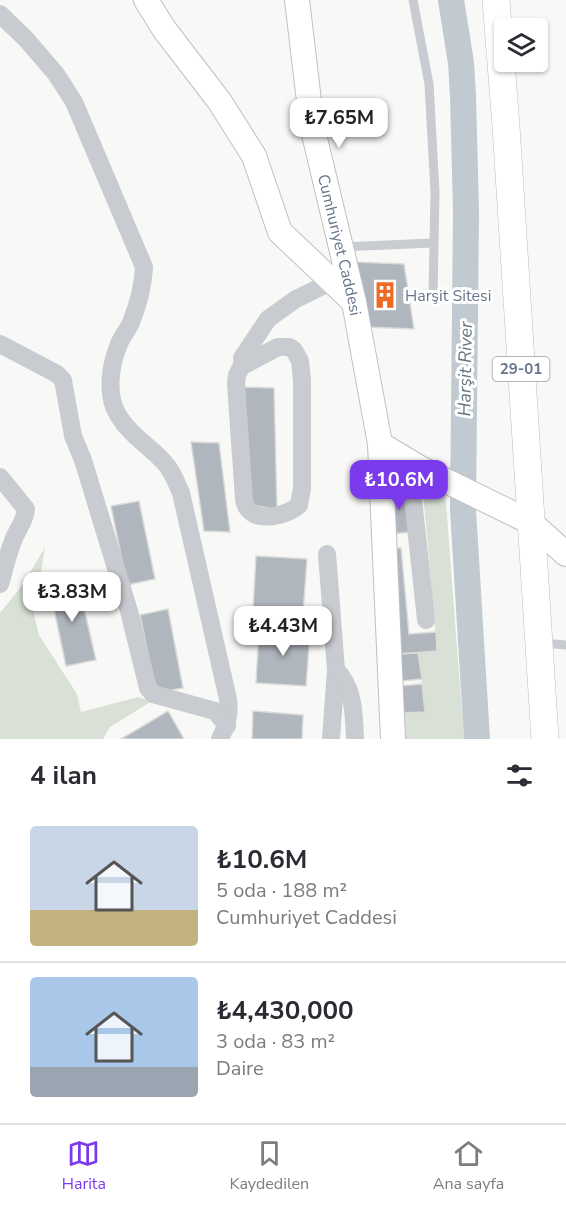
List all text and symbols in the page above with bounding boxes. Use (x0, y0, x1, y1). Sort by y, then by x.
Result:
map controls (494, 18, 548, 72)
button: layers (494, 18, 548, 72)
pin: ₺7.65M (290, 98, 388, 149)
text: ₺7.65M (304, 104, 374, 131)
street label: Cumhuriyet Caddesi (312, 172, 366, 317)
building icon: Harşit Sitesi (370, 280, 400, 310)
place label: Harşit Sitesi (405, 285, 491, 307)
water label: Harşit River (452, 321, 478, 417)
road number: 29-01 (492, 357, 550, 381)
pin: ₺10.6M (350, 460, 448, 511)
text: ₺10.6M (364, 466, 434, 493)
pin: ₺3.83M (23, 572, 121, 623)
text: ₺3.83M (37, 578, 107, 605)
pin: ₺4.43M (234, 606, 332, 657)
text: ₺4.43M (248, 612, 318, 639)
text: 4 ilan (30, 758, 97, 793)
icon: filters (503, 759, 536, 792)
text: ₺10.6M (216, 842, 307, 877)
icon: home (78, 850, 150, 922)
text: 5 oda · 188 m² (216, 877, 347, 904)
text: Cumhuriyet Caddesi (216, 904, 397, 931)
text: ₺4,430,000 (216, 993, 354, 1028)
icon: home (78, 1001, 150, 1073)
text: 3 oda · 83 m² (216, 1028, 335, 1055)
text: Daire (216, 1055, 264, 1082)
tab: Harita (62, 1137, 106, 1195)
tab: Kaydedilen (229, 1137, 309, 1195)
tab: Ana sayfa (433, 1137, 504, 1195)

